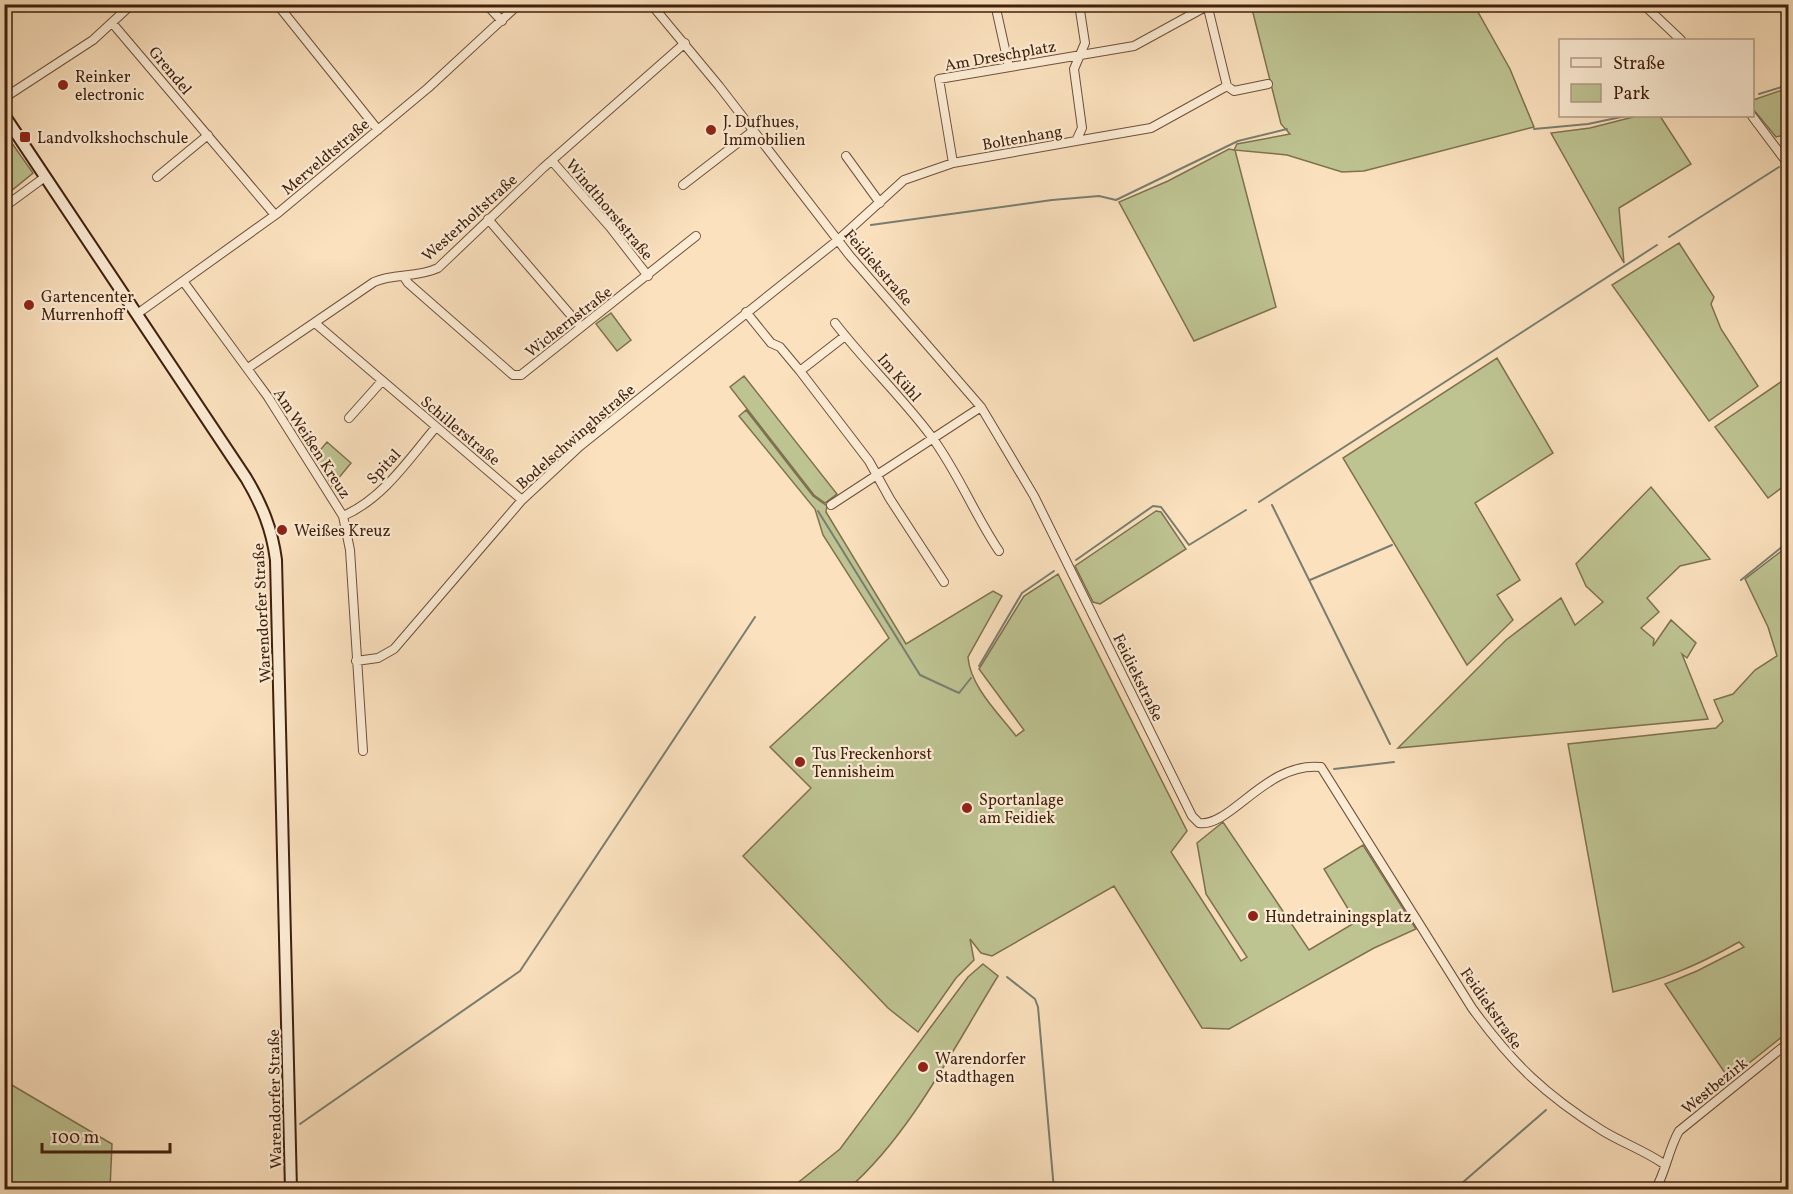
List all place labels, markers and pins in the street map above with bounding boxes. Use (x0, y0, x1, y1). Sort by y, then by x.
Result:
place label: Reinker electronic (75, 67, 144, 107)
marker: Reinker electronic (56, 78, 70, 92)
place label: J. Dufhues, Immobilien (723, 112, 806, 152)
marker: J. Dufhues, Immobilien (704, 123, 718, 137)
place label: Landvolkshochschule (37, 128, 188, 150)
marker: Landvolkshochschule (18, 130, 32, 144)
place label: Gartencenter Murrenhoff (41, 287, 134, 327)
marker: Gartencenter Murrenhoff (22, 298, 36, 312)
place label: Weißes Kreuz (294, 521, 391, 543)
marker: Weißes Kreuz (275, 523, 289, 537)
place label: Tus Freckenhorst Tennisheim (812, 744, 932, 784)
marker: Tus Freckenhorst Tennisheim (793, 755, 807, 769)
place label: Sportanlage am Feidiek (979, 790, 1064, 830)
marker: Sportanlage am Feidiek (960, 801, 974, 815)
place label: Hundetrainingsplatz (1265, 907, 1411, 929)
marker: Hundetrainingsplatz (1246, 909, 1260, 923)
place label: Warendorfer Stadthagen (935, 1049, 1026, 1089)
marker: Warendorfer Stadthagen (916, 1060, 930, 1074)

